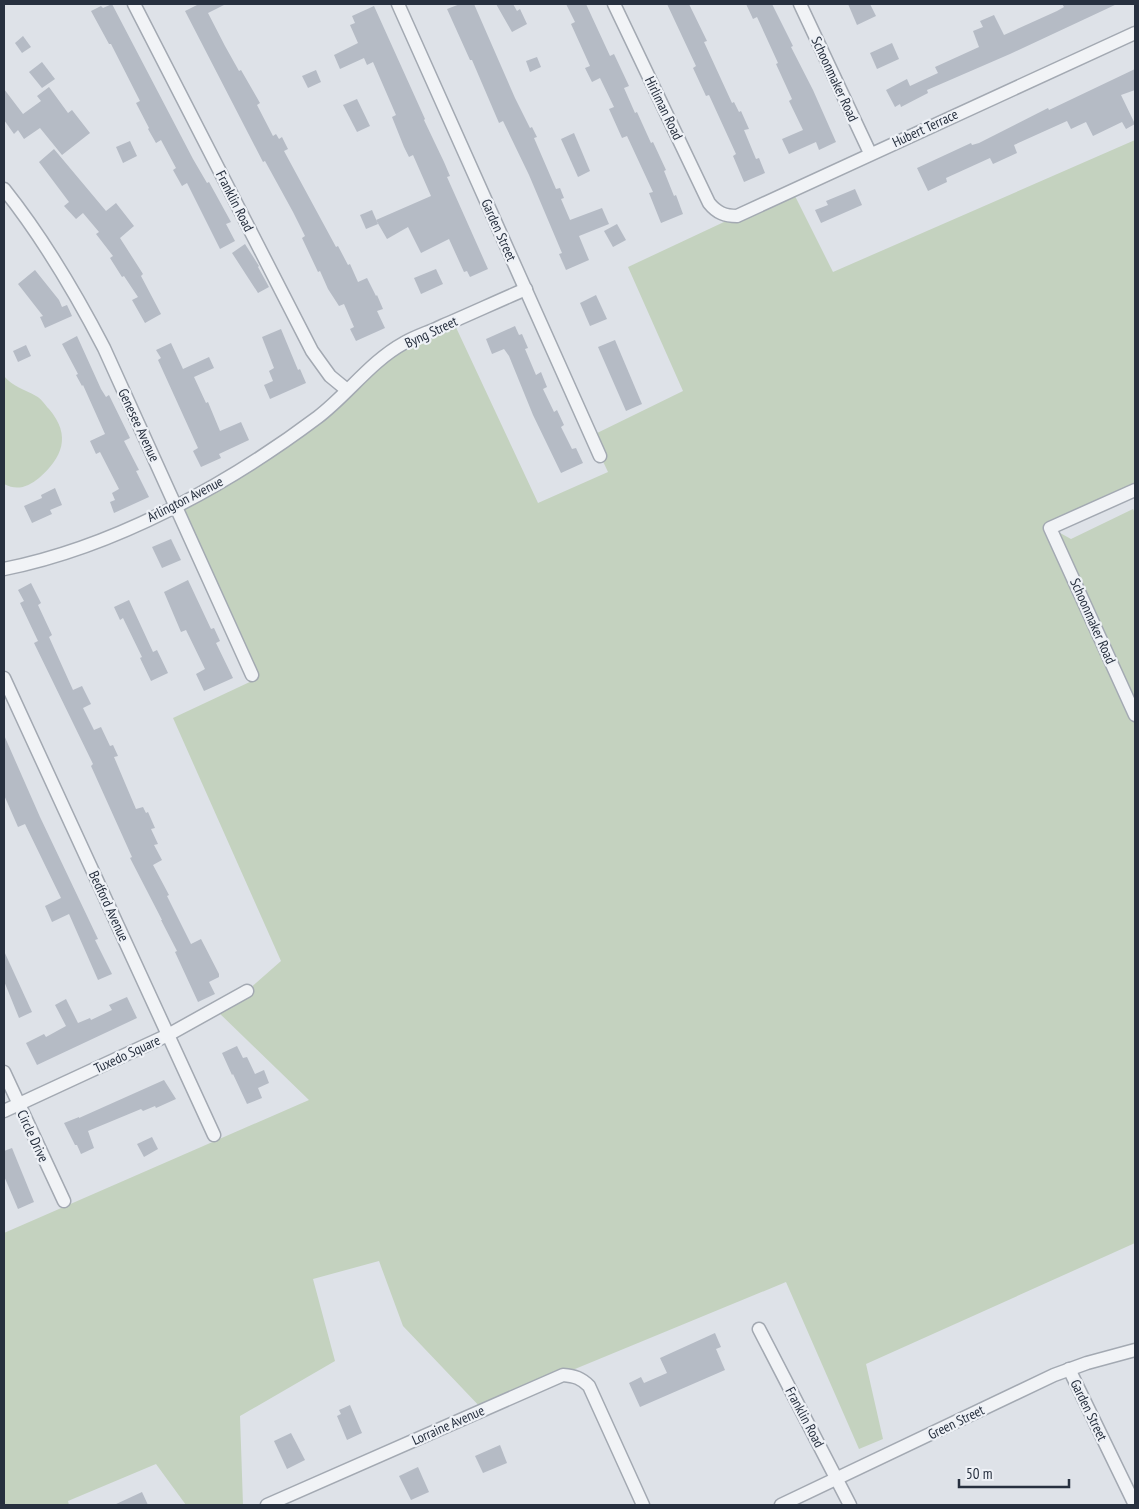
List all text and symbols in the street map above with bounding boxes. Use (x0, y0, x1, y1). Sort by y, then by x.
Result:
street label: Schoonmaker Road (807, 34, 863, 124)
street label: Hirliman Road (641, 73, 687, 143)
street label: Hubert Terrace (889, 105, 961, 151)
street label: Franklin Road (212, 167, 258, 235)
street label: Garden Street (477, 196, 521, 264)
street label: Byng Street (402, 312, 460, 352)
street label: Genesee Avenue (114, 385, 164, 465)
street label: Arlington Avenue (144, 472, 226, 526)
street label: Schoonmaker Road (1066, 575, 1120, 667)
street label: Bedford Avenue (85, 868, 133, 944)
street label: Tuxedo Square (91, 1031, 163, 1077)
street label: Circle Drive (13, 1107, 53, 1165)
street label: Garden Street (1066, 1376, 1112, 1444)
street label: Franklin Road (782, 1384, 828, 1450)
street label: Lorraine Avenue (409, 1401, 487, 1449)
street label: Green Street (925, 1401, 987, 1443)
scale bar (959, 1456, 1069, 1488)
text: 50 m (966, 1464, 992, 1483)

